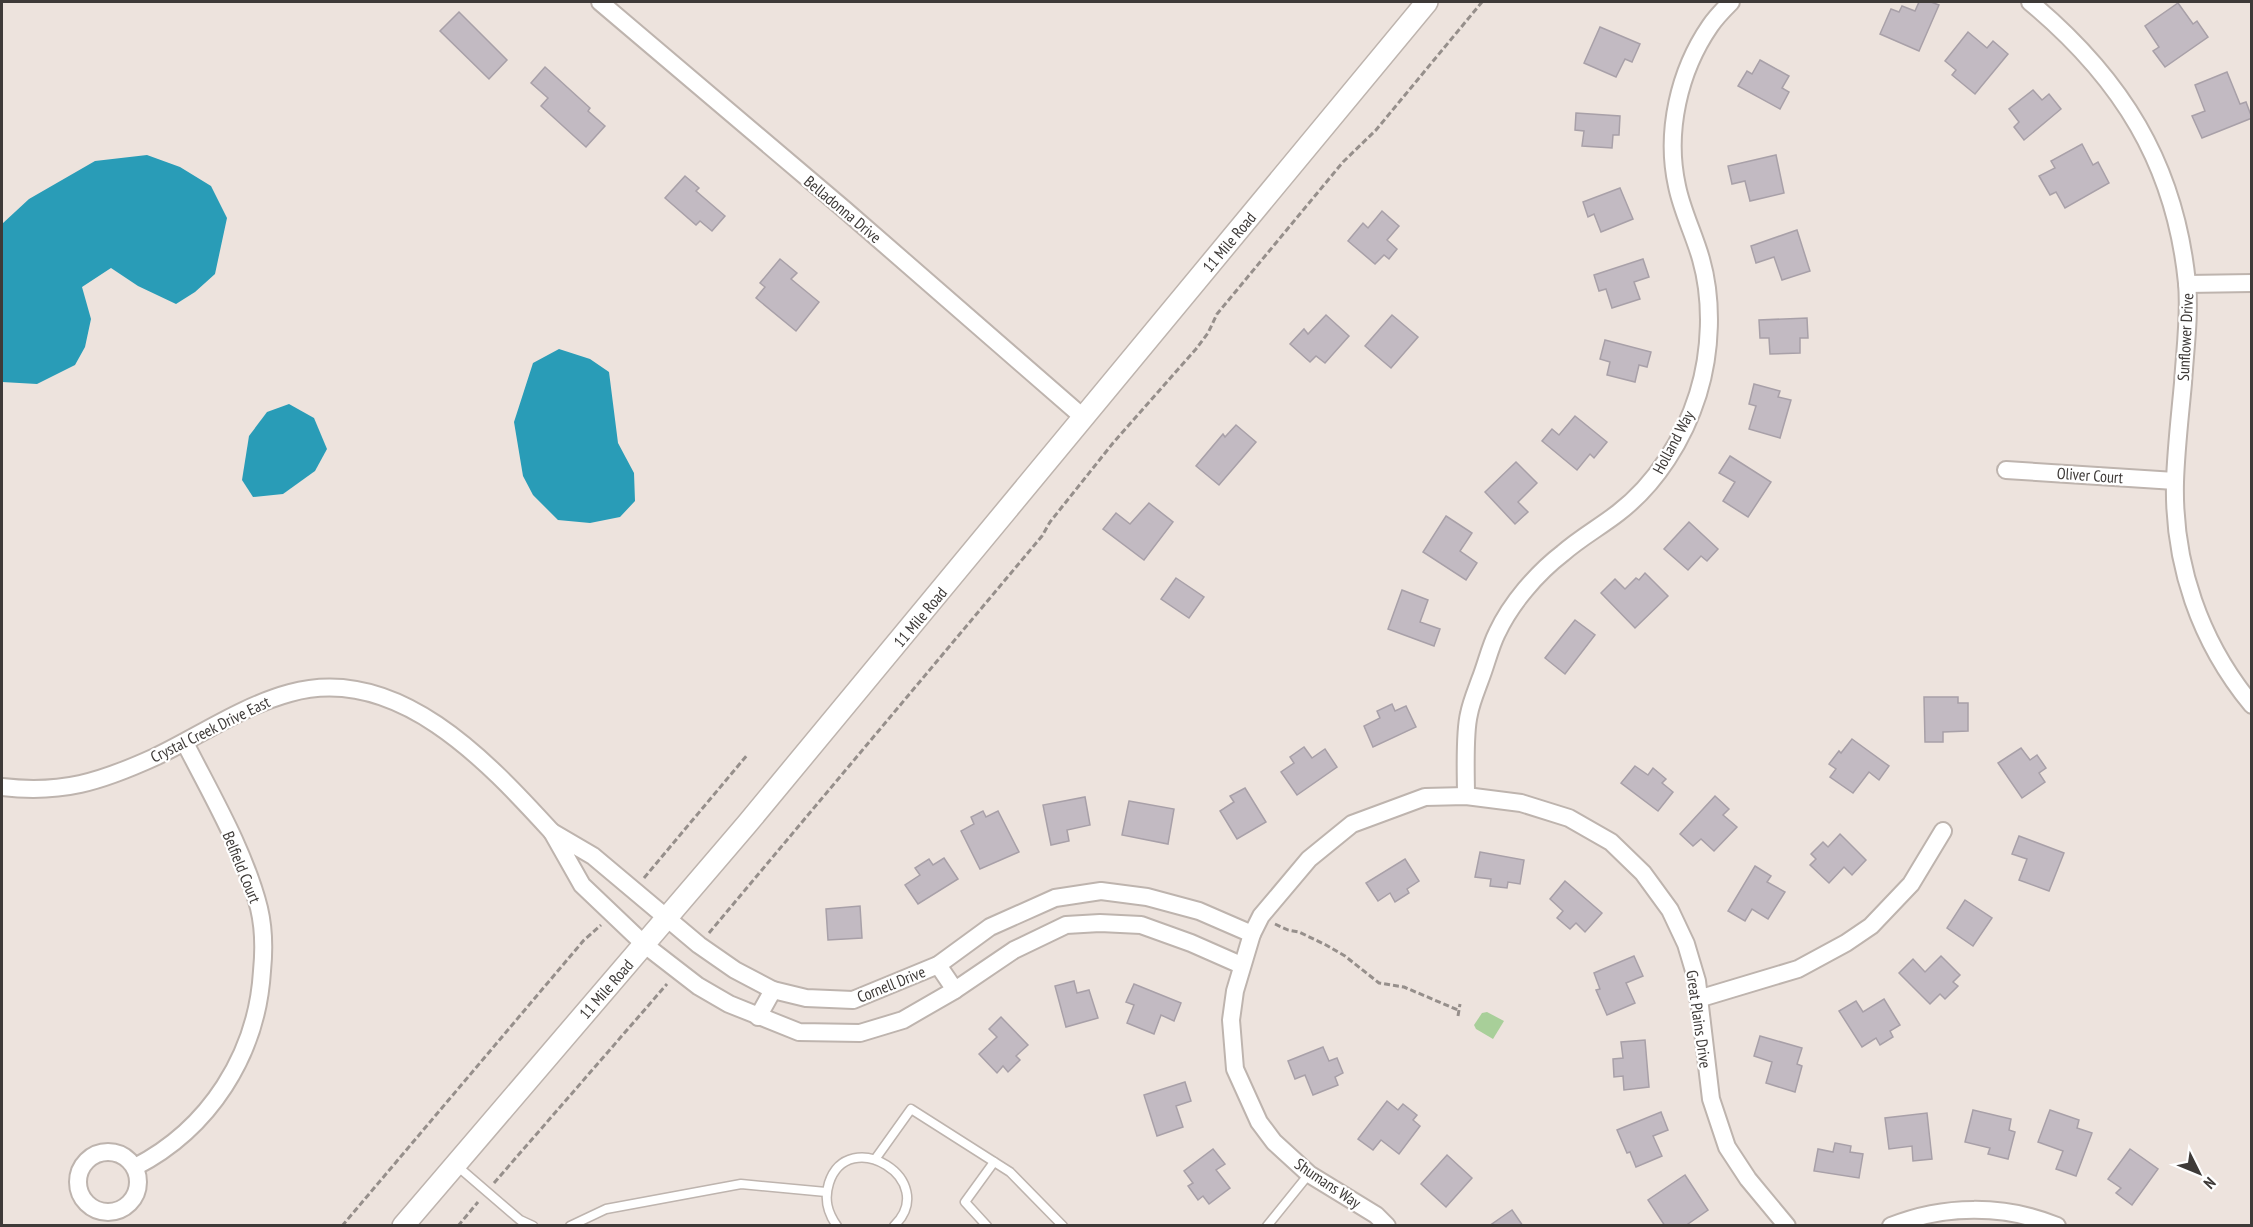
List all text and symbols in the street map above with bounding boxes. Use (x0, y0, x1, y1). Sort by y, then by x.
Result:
street label: Belladonna Drive (800, 171, 886, 247)
street label: 11 Mile Road (1198, 208, 1260, 276)
street label: Sunflower Drive (2173, 293, 2197, 381)
street label: Holland Way (1648, 407, 1698, 477)
street label: Oliver Court (2056, 463, 2124, 487)
street label: 11 Mile Road (889, 583, 951, 651)
street label: Crystal Creek Drive East (147, 691, 273, 767)
street label: Belfield Court (219, 828, 266, 906)
street label: 11 Mile Road (575, 955, 637, 1023)
street label: Cornell Drive (854, 961, 928, 1007)
street label: Great Plains Drive (1682, 969, 1716, 1069)
north arrow (2169, 1143, 2229, 1203)
street label: Shumans Way (1291, 1154, 1365, 1212)
text: N (2200, 1173, 2220, 1193)

